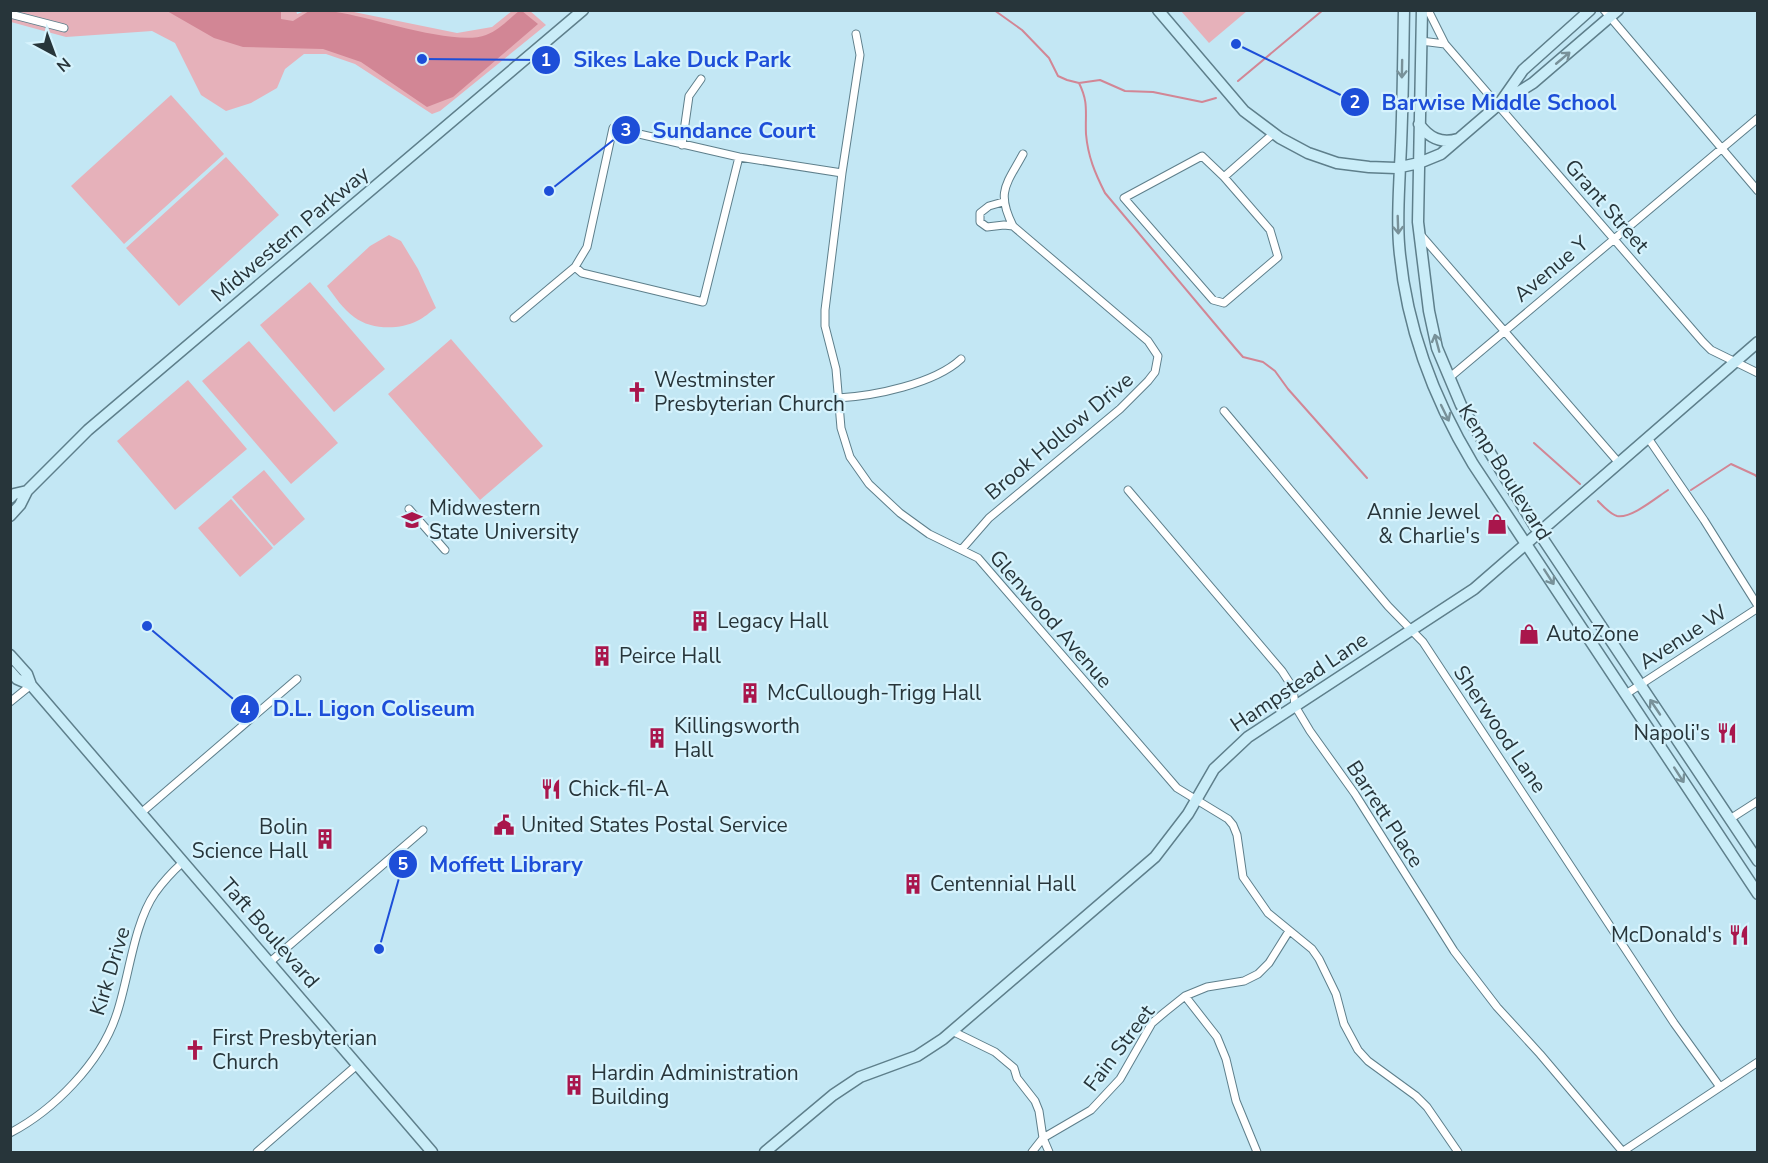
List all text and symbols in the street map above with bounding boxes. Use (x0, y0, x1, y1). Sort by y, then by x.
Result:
north arrow (24, 24, 84, 84)
callout: Sikes Lake Duck Park (531, 40, 803, 80)
text: Sikes Lake Duck Park (573, 45, 792, 75)
text: 1 (541, 48, 551, 72)
text: N (51, 52, 75, 77)
one-way arrow (1554, 52, 1570, 65)
one-way arrow (1397, 58, 1408, 78)
callout: Barwise Middle School (1340, 82, 1629, 122)
text: Barwise Middle School (1382, 88, 1616, 118)
text: 2 (1350, 90, 1360, 114)
callout: Sundance Court (611, 110, 828, 150)
text: Sundance Court (653, 116, 816, 146)
text: 3 (621, 118, 631, 142)
street label: Grant Street (1558, 153, 1656, 259)
street label: Midwestern Parkway (205, 160, 375, 308)
one-way arrow (1392, 214, 1404, 234)
street label: Avenue Y (1508, 229, 1595, 308)
one-way arrow (1430, 334, 1442, 353)
place label: Westminster Presbyterian Church (654, 366, 845, 418)
street label: Brook Hollow Drive (979, 366, 1139, 506)
church icon: Westminster Presbyterian Church (625, 380, 649, 404)
street label: Kemp Boulevard (1452, 398, 1558, 546)
one-way arrow (1439, 403, 1451, 421)
place label: Midwestern State University (429, 494, 579, 546)
place label: Annie Jewel & Charlie's (1367, 498, 1481, 550)
school or university icon: Midwestern State University (400, 508, 424, 532)
shop icon: Annie Jewel & Charlie's (1485, 512, 1509, 536)
street label: Glenwood Avenue (983, 544, 1119, 694)
one-way arrow (1542, 569, 1555, 586)
street label: Avenue W (1633, 598, 1733, 676)
place label: Legacy Hall (717, 607, 829, 635)
building icon: Legacy Hall (688, 609, 712, 633)
place label: AutoZone (1546, 620, 1639, 648)
shop icon: AutoZone (1517, 622, 1541, 646)
street label: Hampstead Lane (1225, 626, 1373, 738)
place label: Peirce Hall (619, 642, 722, 670)
building icon: Peirce Hall (590, 644, 614, 668)
street label: Sherwood Lane (1447, 660, 1553, 798)
place label: McCullough-Trigg Hall (767, 679, 982, 707)
building icon: McCullough-Trigg Hall (738, 681, 762, 705)
callout: D.L. Ligon Coliseum (230, 689, 487, 729)
text: D.L. Ligon Coliseum (273, 694, 475, 724)
text: 4 (240, 697, 251, 721)
one-way arrow (1649, 700, 1661, 716)
place label: Killingsworth Hall (674, 712, 800, 764)
place label: Napoli's (1634, 719, 1710, 747)
restaurant icon: Napoli's (1715, 721, 1739, 745)
building icon: Killingsworth Hall (645, 726, 669, 750)
street label: Barrett Place (1340, 755, 1430, 873)
one-way arrow (1674, 766, 1686, 783)
place label: Chick-fil-A (568, 775, 669, 803)
restaurant icon: Chick-fil-A (539, 777, 563, 801)
place label: United States Postal Service (521, 811, 788, 839)
place label: Bolin Science Hall (192, 813, 309, 865)
public building icon: United States Postal Service (492, 813, 516, 837)
building icon: Bolin Science Hall (313, 827, 337, 851)
callout: Moffett Library (388, 844, 595, 884)
text: Moffett Library (429, 850, 583, 880)
text: 5 (398, 852, 409, 876)
place label: Centennial Hall (930, 870, 1077, 898)
street label: Taft Boulevard (214, 872, 326, 994)
building icon: Centennial Hall (901, 872, 925, 896)
place label: McDonald's (1611, 921, 1722, 949)
street label: Kirk Drive (83, 923, 137, 1019)
restaurant icon: McDonald's (1727, 923, 1751, 947)
street label: Fain Street (1077, 998, 1161, 1097)
place label: First Presbyterian Church (212, 1024, 377, 1076)
church icon: First Presbyterian Church (183, 1038, 207, 1062)
place label: Hardin Administration Building (591, 1059, 799, 1111)
building icon: Hardin Administration Building (562, 1073, 586, 1097)

